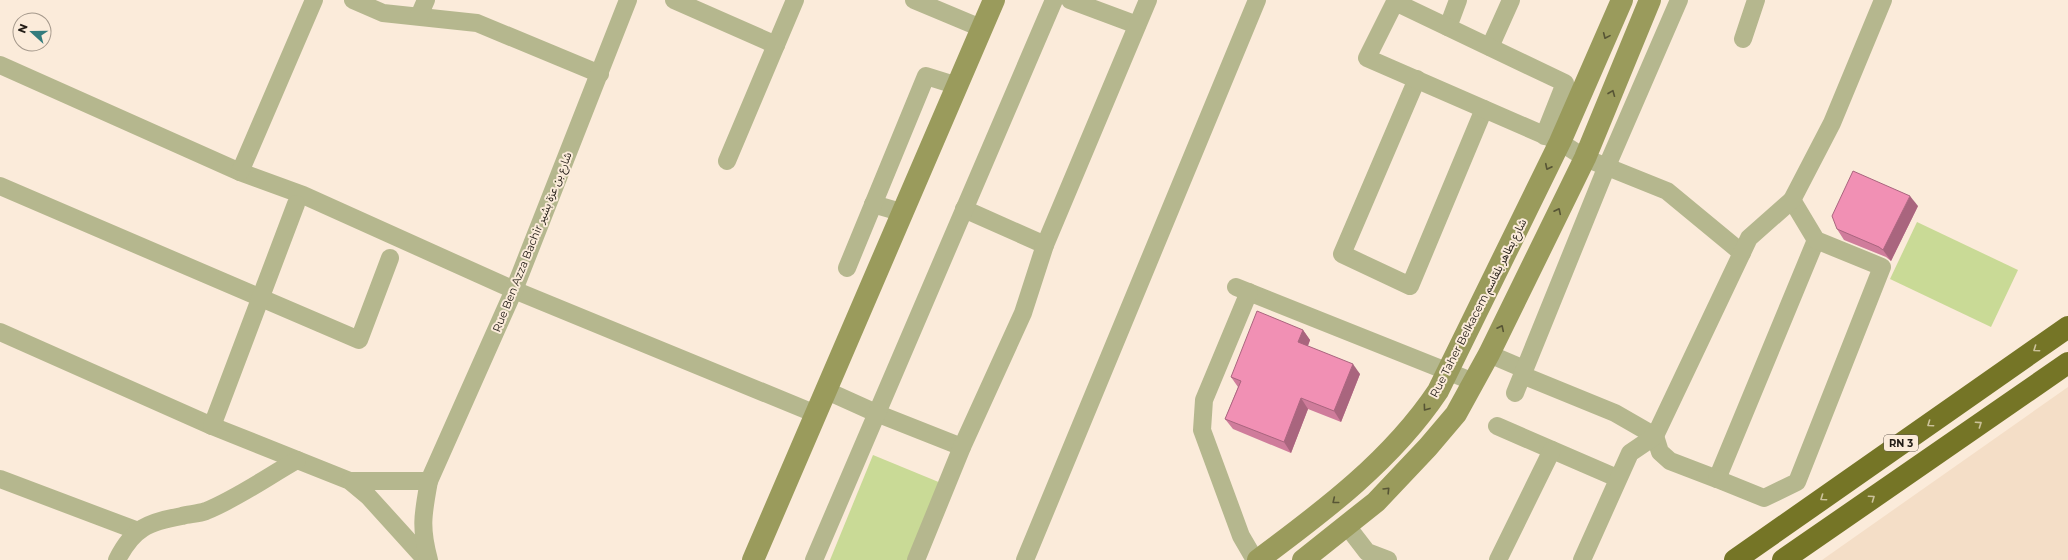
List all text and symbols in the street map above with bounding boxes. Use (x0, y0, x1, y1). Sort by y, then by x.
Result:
north arrow (12, 12, 52, 52)
text: N (15, 22, 31, 35)
one-way arrow (1603, 32, 1611, 39)
one-way arrow (1607, 89, 1615, 96)
street label: Rue Ben Azza Bachir شارع بن عزة بشير (489, 150, 576, 334)
one-way arrow (1545, 163, 1552, 170)
one-way arrow (1553, 208, 1561, 216)
street label: Rue Taher Belkacem شارع بطاهر بلقاسم (1427, 216, 1531, 400)
one-way arrow (1496, 325, 1504, 332)
one-way arrow (2033, 344, 2040, 352)
one-way arrow (1423, 404, 1431, 411)
one-way arrow (1927, 419, 1934, 426)
one-way arrow (1975, 421, 1982, 429)
road number: RN 3 (1884, 435, 1918, 451)
one-way arrow (1382, 487, 1390, 495)
one-way arrow (1820, 493, 1827, 501)
one-way arrow (1868, 495, 1875, 503)
one-way arrow (1333, 496, 1340, 503)

